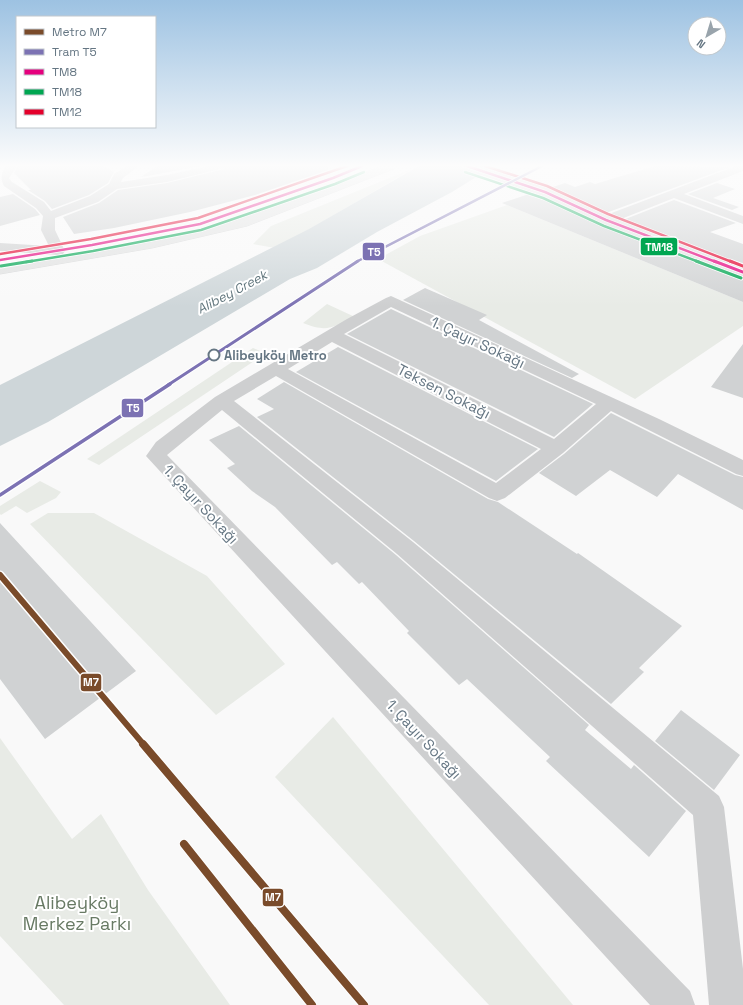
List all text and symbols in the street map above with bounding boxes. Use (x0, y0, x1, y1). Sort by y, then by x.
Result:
legend (16, 16, 156, 128)
north arrow (687, 16, 727, 56)
text: Metro M7 (52, 24, 107, 40)
text: N (694, 36, 708, 52)
text: Tram T5 (52, 44, 97, 60)
text: TM8 (52, 64, 77, 80)
text: TM18 (52, 84, 82, 100)
text: TM12 (52, 104, 82, 120)
line badge: TM18 (640, 237, 678, 256)
text: TM18 (645, 240, 673, 254)
line badge: T5 (362, 242, 385, 261)
text: T5 (367, 245, 381, 259)
water label: Alibey Creek (194, 265, 272, 318)
street label: 1. Çayır Sokağı (428, 312, 528, 372)
place label: Alibeyköy Metro (224, 347, 327, 364)
marker: Alibeyköy Metro (207, 348, 221, 362)
street label: Teksen Sokağı (394, 359, 494, 423)
line badge: T5 (121, 398, 144, 418)
text: T5 (126, 401, 140, 415)
street label: 1. Çayır Sokağı (159, 460, 243, 548)
line badge: M7 (80, 673, 102, 692)
text: M7 (83, 675, 99, 689)
street label: 1. Çayır Sokağı (382, 695, 466, 783)
line badge: M7 (262, 888, 284, 907)
text: M7 (265, 890, 281, 904)
park label: Alibeyköy Merkez Parkı (23, 891, 131, 935)

